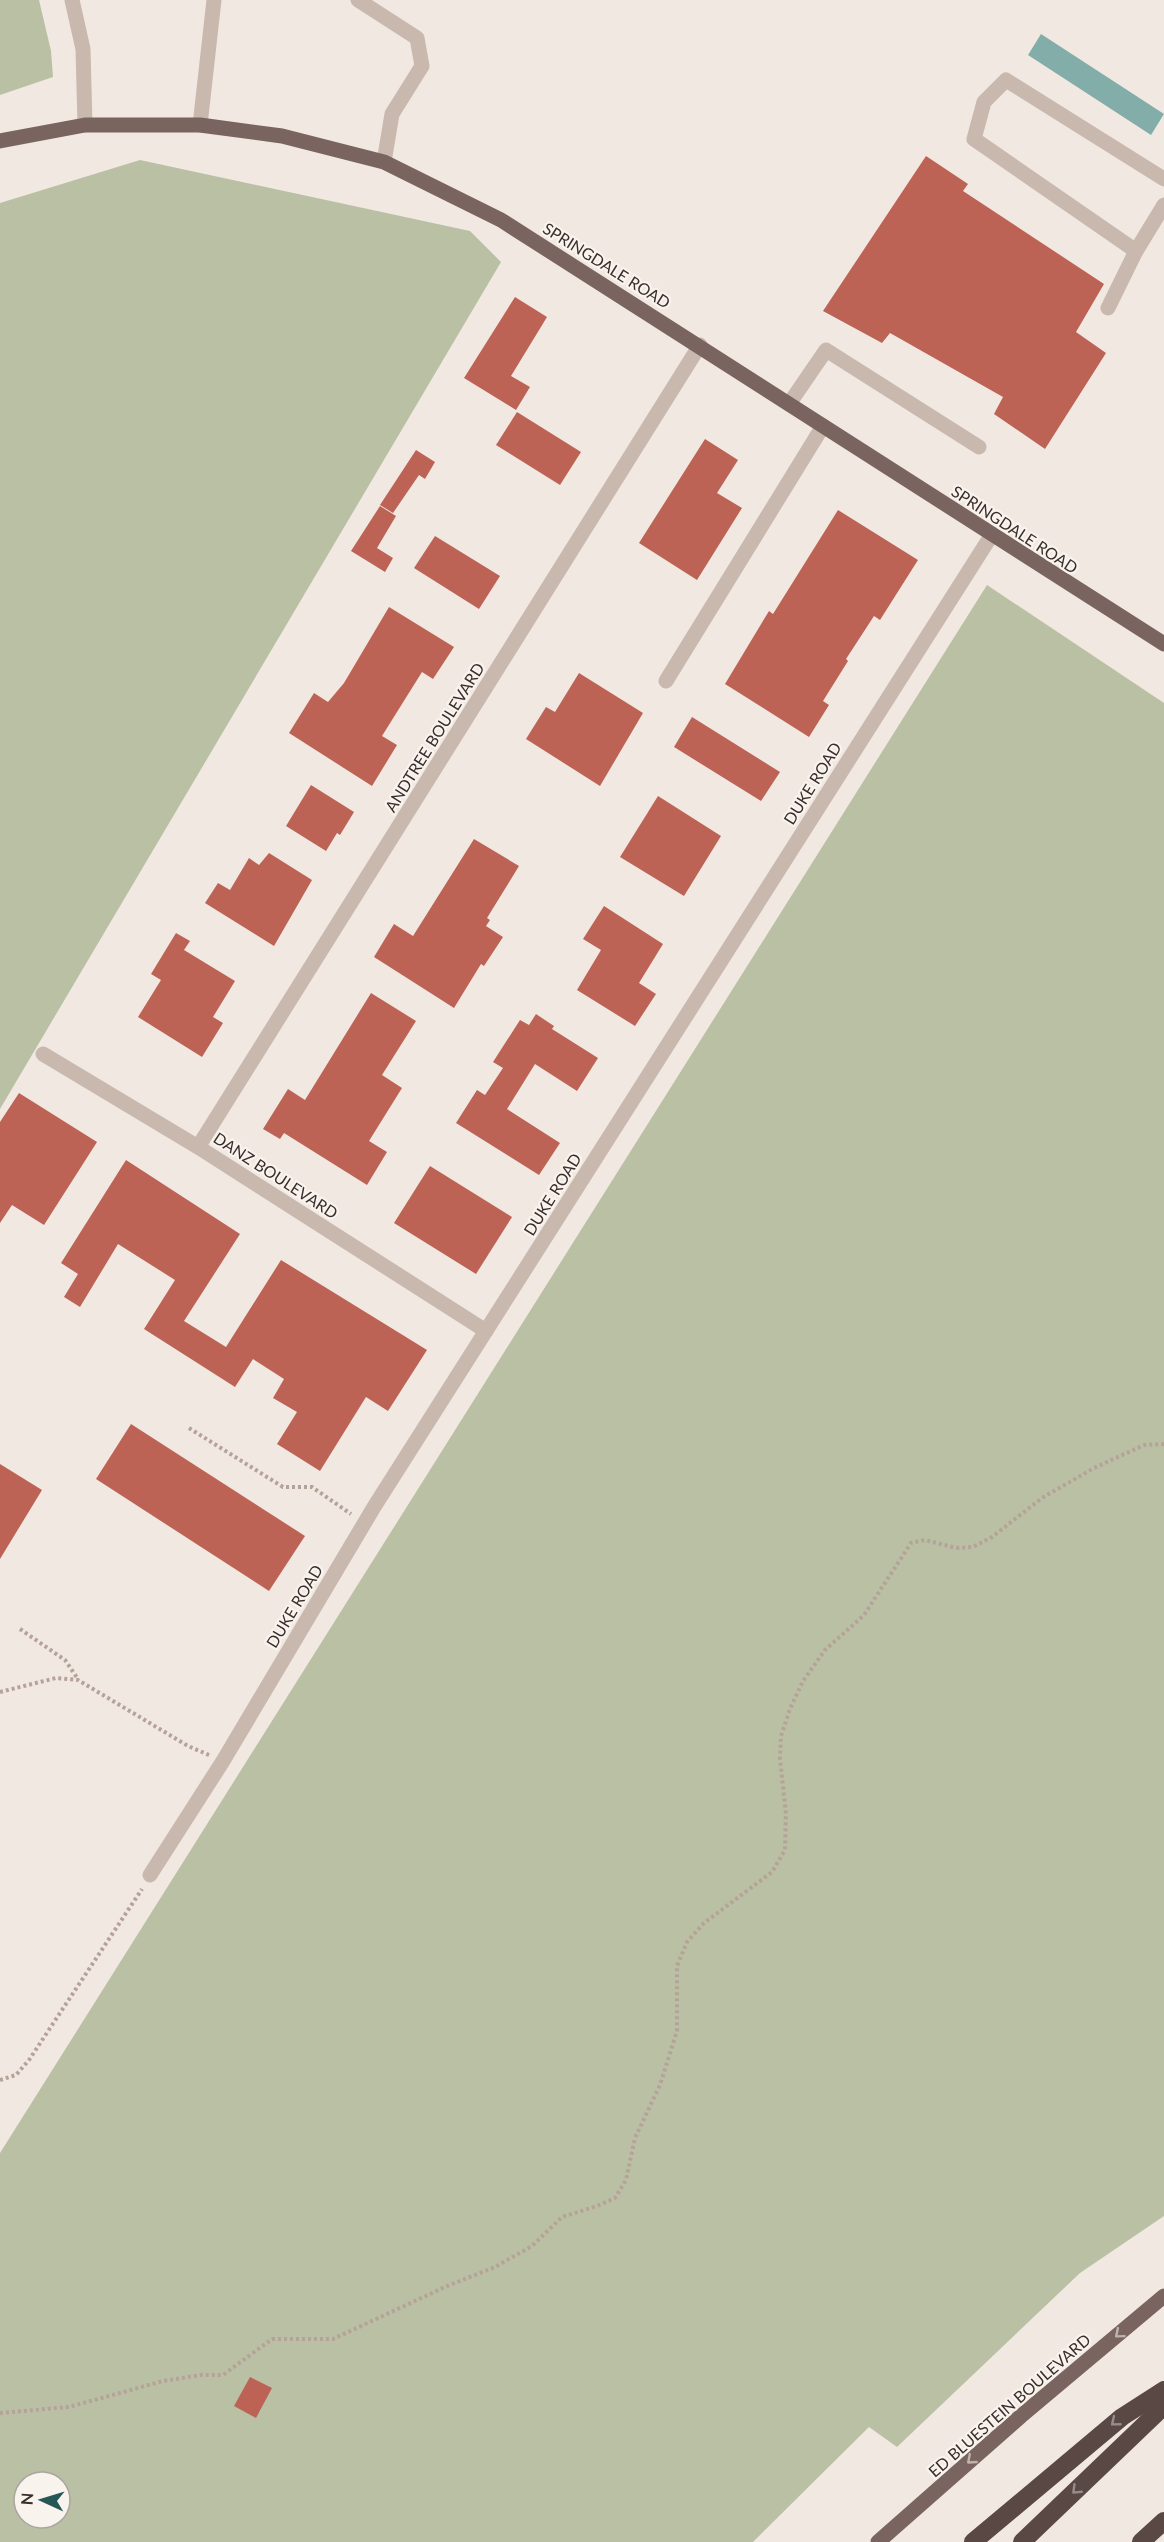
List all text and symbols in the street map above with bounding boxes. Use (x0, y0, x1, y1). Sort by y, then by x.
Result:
street label: SPRINGDALE ROAD (540, 218, 674, 312)
street label: SPRINGDALE ROAD (948, 481, 1082, 577)
street label: ANDTREE BOULEVARD (380, 659, 488, 815)
street label: DUKE ROAD (779, 738, 845, 828)
street label: DANZ BOULEVARD (210, 1128, 342, 1222)
street label: DUKE ROAD (519, 1149, 585, 1239)
street label: DUKE ROAD (262, 1561, 326, 1651)
one-way arrow (1115, 2327, 1126, 2338)
street label: ED BLUESTEIN BOULEVARD (924, 2330, 1094, 2480)
one-way arrow (1111, 2415, 1122, 2426)
one-way arrow (967, 2453, 978, 2464)
north arrow (12, 2470, 72, 2530)
one-way arrow (1073, 2482, 1084, 2493)
text: N (17, 2492, 36, 2506)

